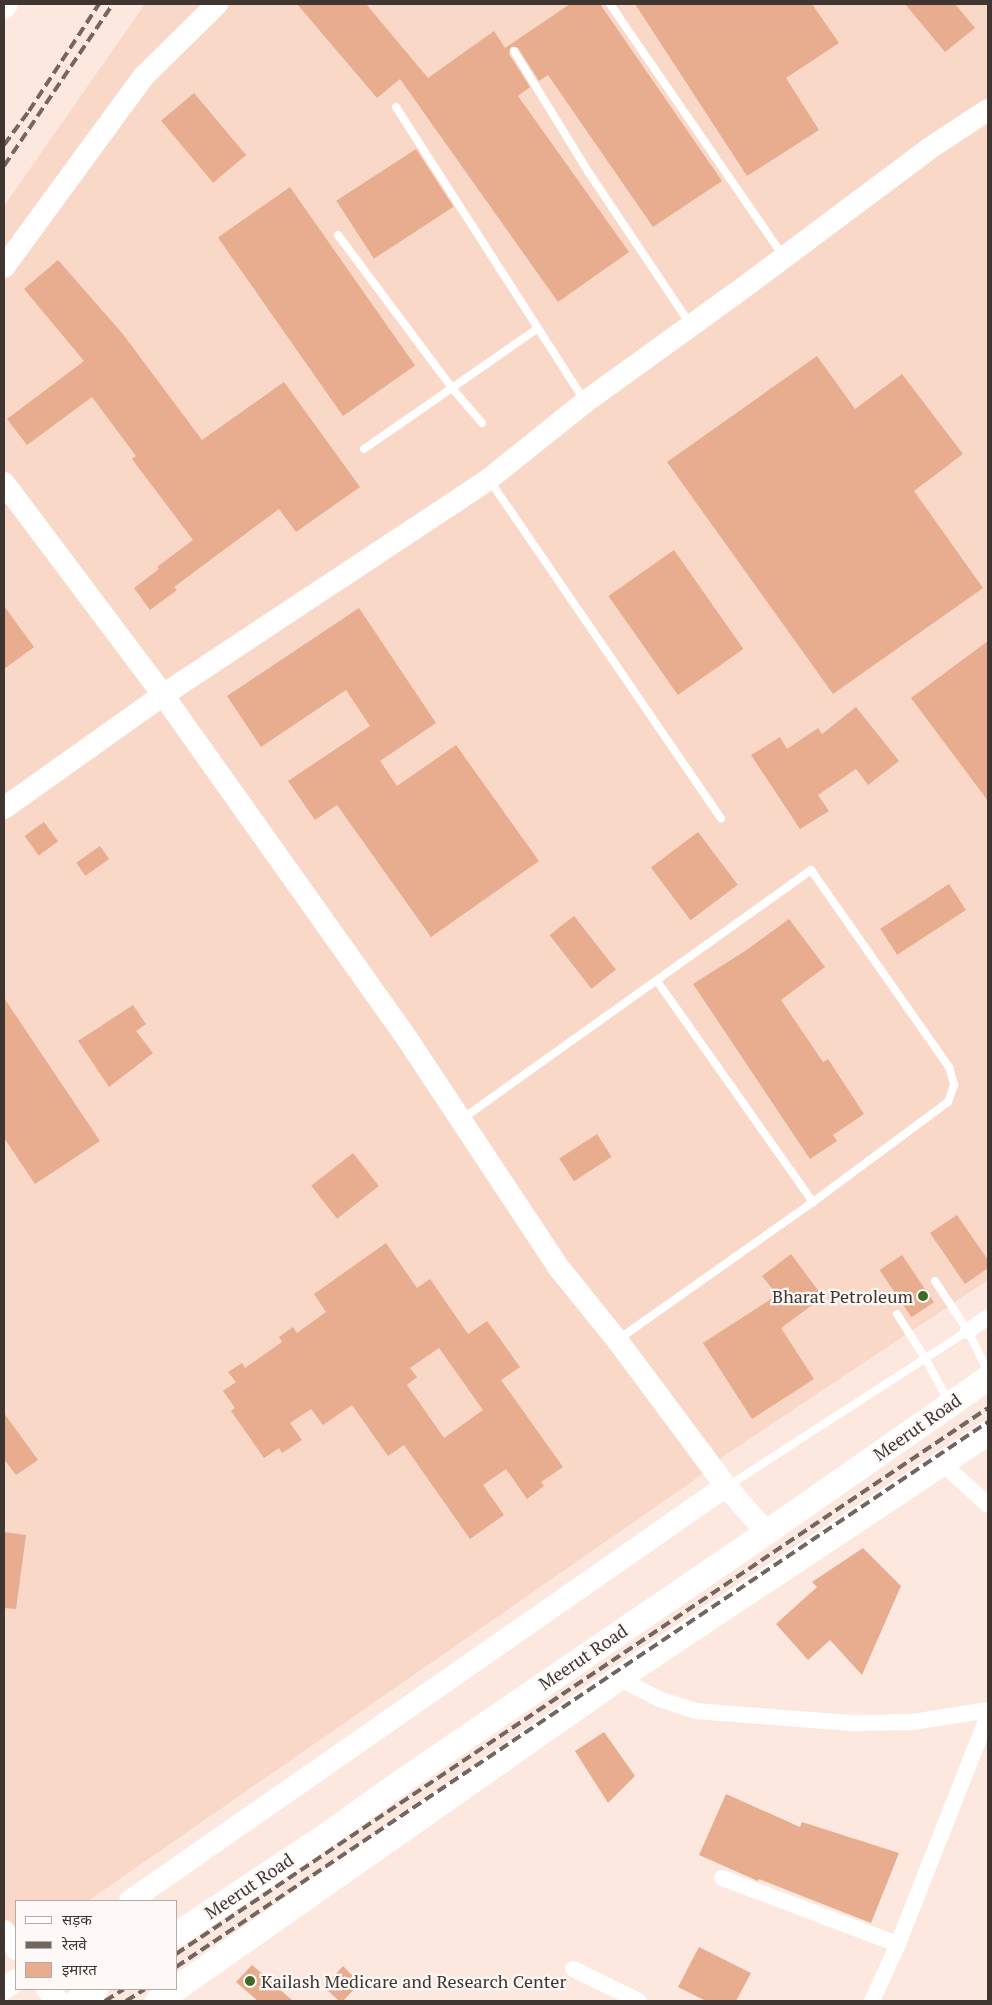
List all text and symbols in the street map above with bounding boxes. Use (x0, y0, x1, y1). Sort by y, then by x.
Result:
place label: Bharat Petroleum (772, 1285, 913, 1307)
marker: Bharat Petroleum (917, 1290, 929, 1302)
street label: Meerut Road (869, 1389, 965, 1465)
street label: Meerut Road (535, 1619, 631, 1695)
street label: Meerut Road (201, 1848, 297, 1924)
legend (15, 1900, 178, 1990)
text: सड़क (62, 1909, 92, 1929)
text: रेलवे (62, 1934, 87, 1954)
text: इमारत (62, 1959, 97, 1979)
place label: Kailash Medicare and Research Center (261, 1970, 566, 1992)
marker: Kailash Medicare and Research Center (243, 1974, 257, 1988)

